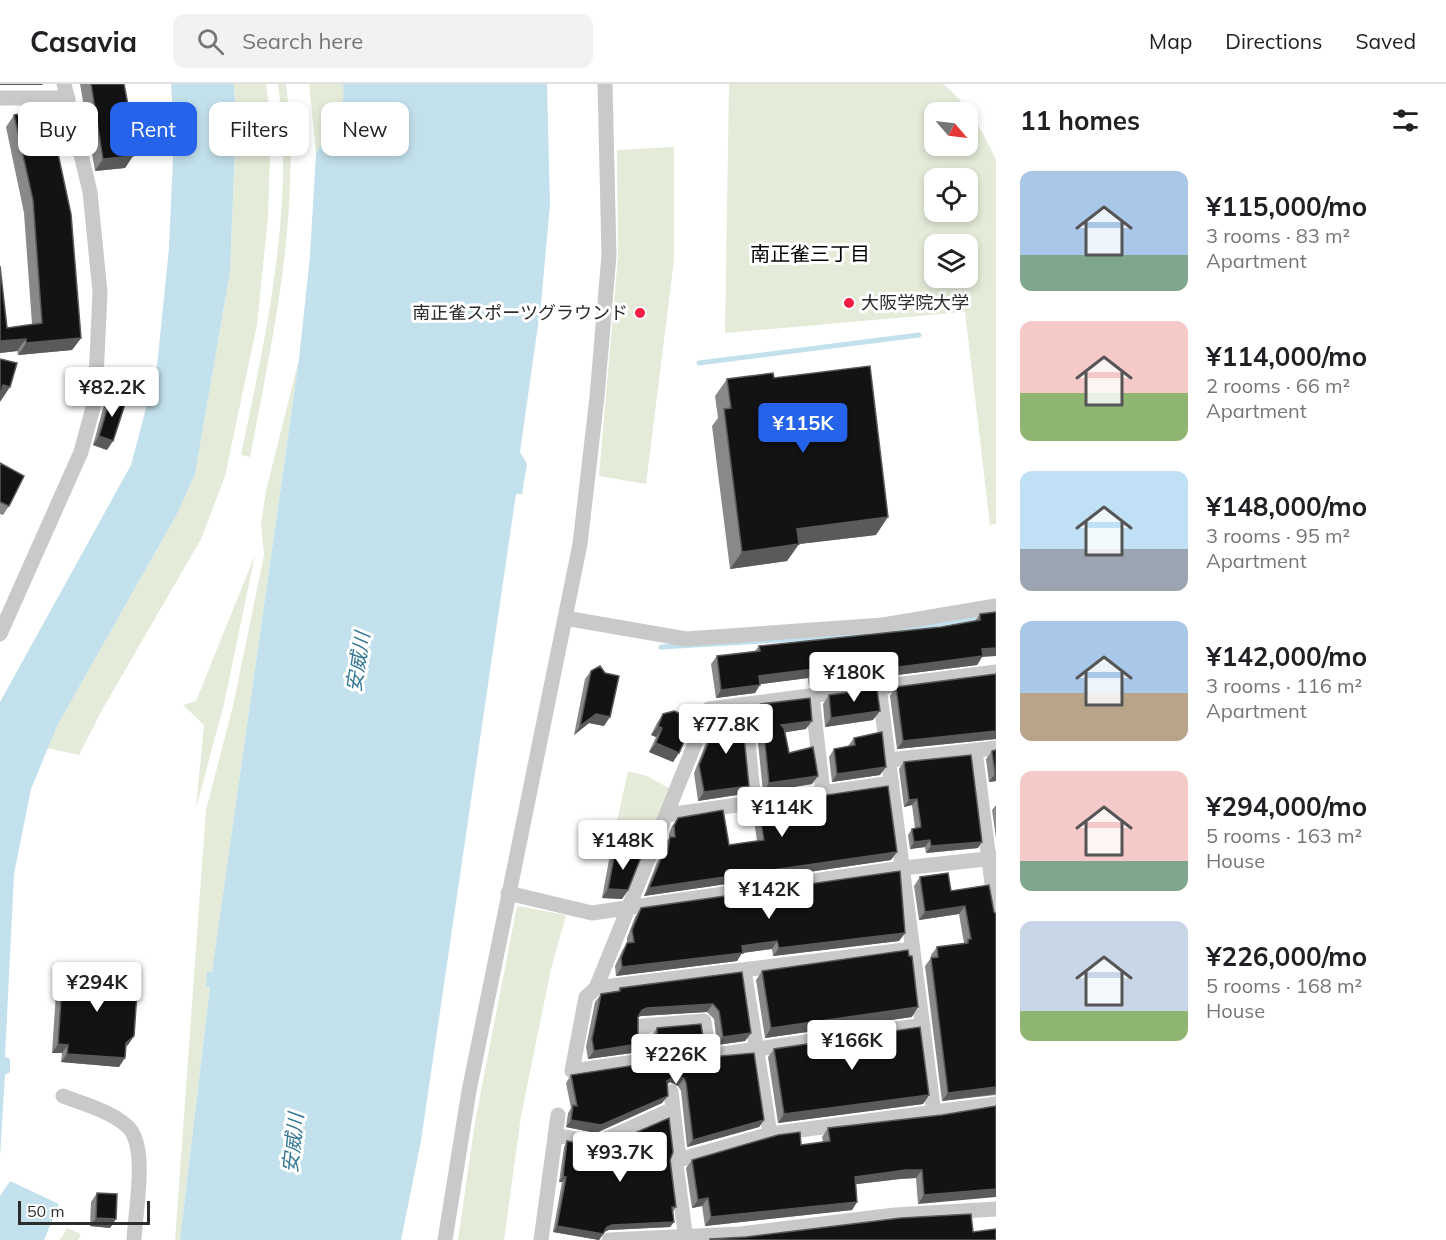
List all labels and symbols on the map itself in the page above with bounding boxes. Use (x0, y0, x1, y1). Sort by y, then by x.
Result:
north arrow (924, 102, 978, 156)
district label: 南正雀三丁目 (750, 241, 870, 266)
place label: 大阪学院大学 (861, 291, 969, 314)
marker: 大阪学院大学 (842, 296, 856, 310)
place label: 南正雀スポーツグラウンド (412, 301, 628, 324)
marker: 南正雀スポーツグラウンド (633, 306, 647, 320)
pin: ¥82.2K (63, 367, 161, 418)
pin: ¥115K (761, 403, 845, 454)
water label: 安威川 (340, 628, 375, 694)
pin: ¥180K (812, 652, 896, 703)
pin: ¥77.8K (677, 704, 775, 755)
pin: ¥114K (740, 787, 824, 838)
pin: ¥148K (581, 820, 665, 871)
pin: ¥142K (727, 869, 811, 920)
pin: ¥294K (55, 962, 139, 1013)
pin: ¥166K (810, 1020, 894, 1071)
pin: ¥226K (634, 1034, 718, 1085)
water label: 安威川 (277, 1110, 308, 1174)
pin: ¥93.7K (571, 1132, 669, 1183)
scale bar (18, 1198, 150, 1226)

